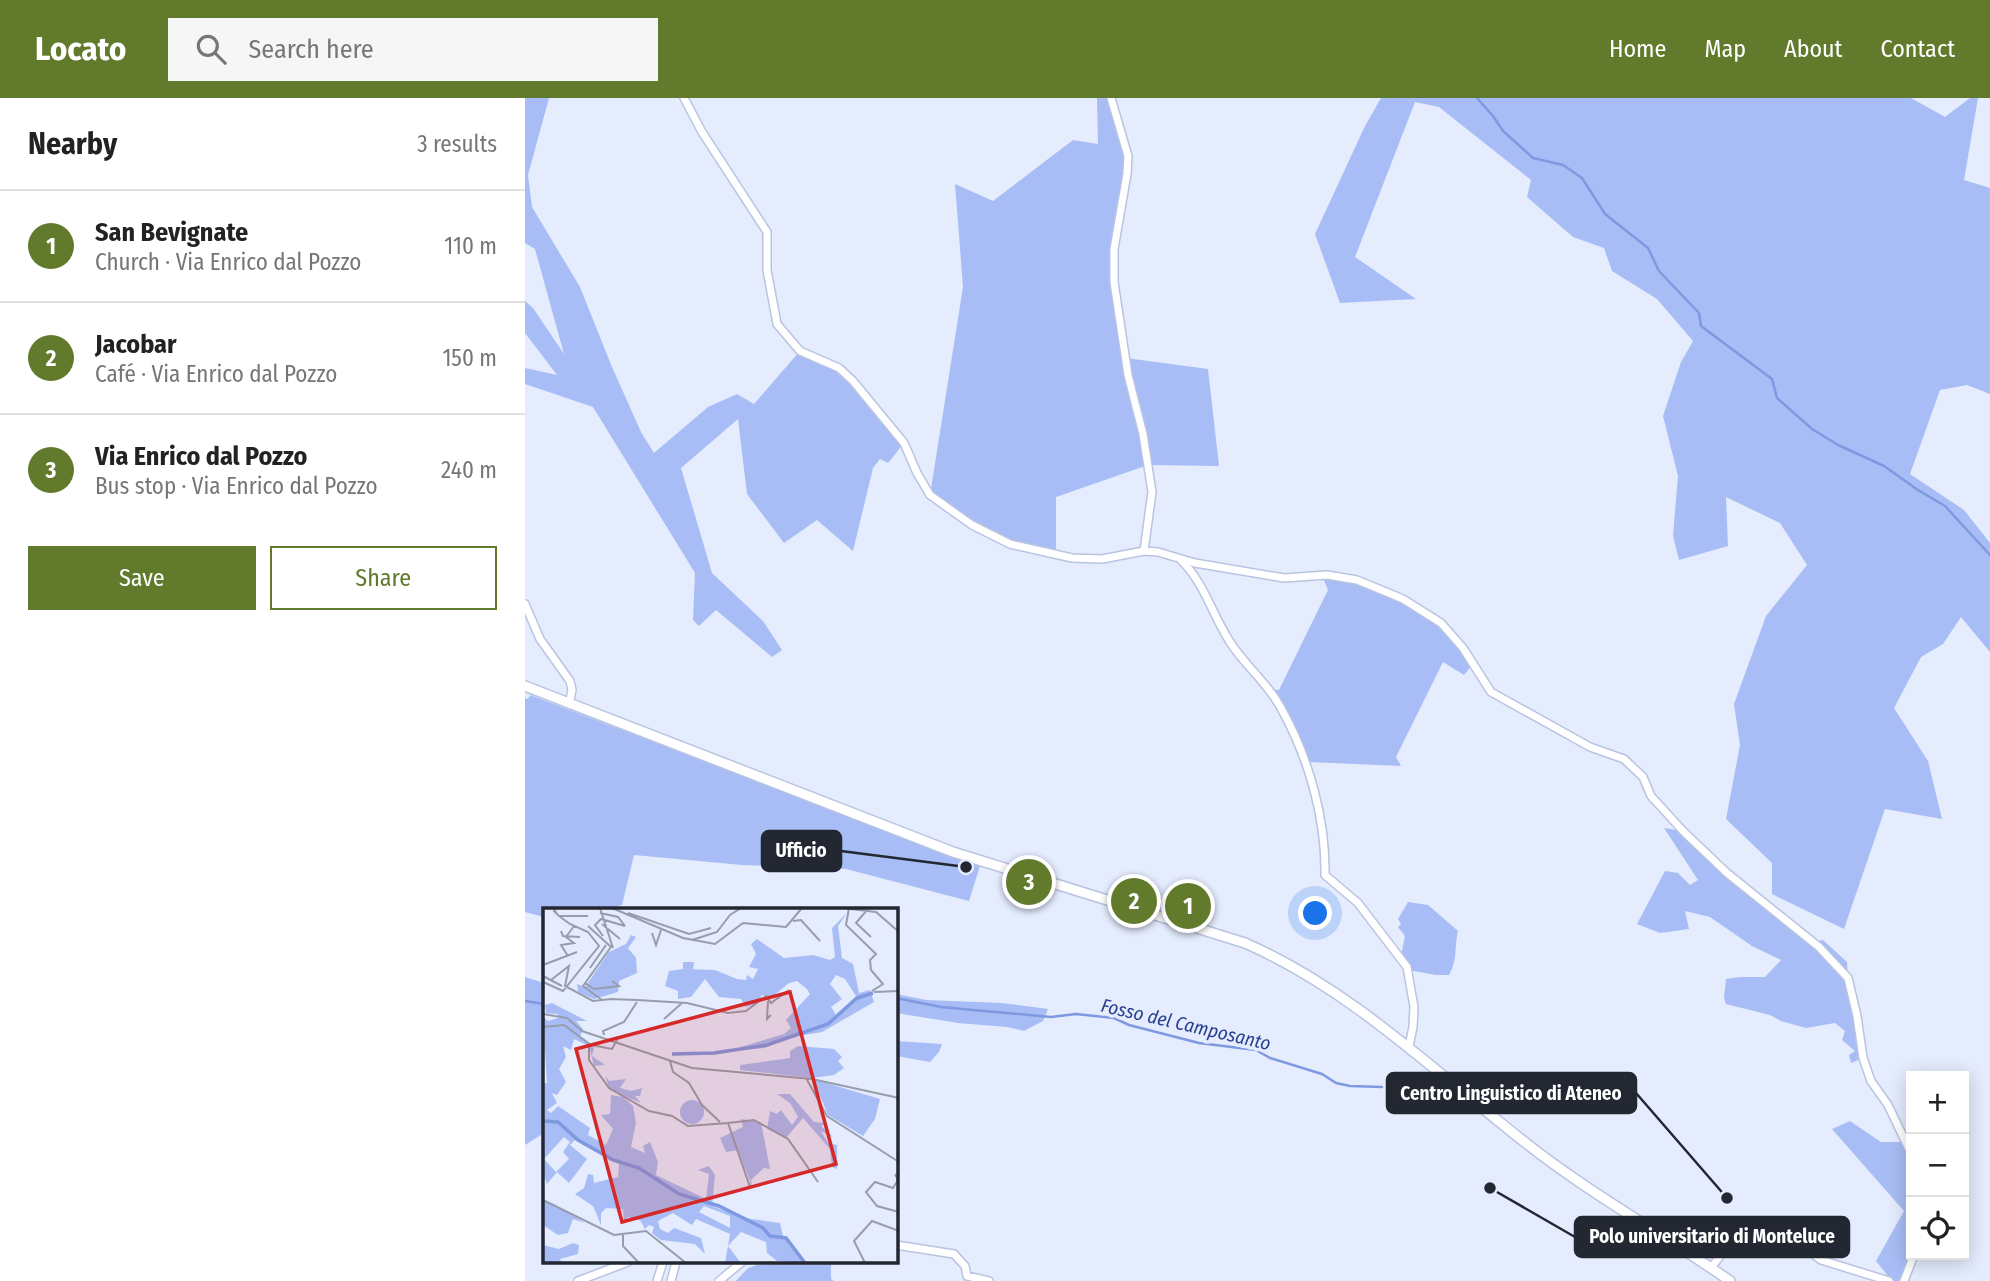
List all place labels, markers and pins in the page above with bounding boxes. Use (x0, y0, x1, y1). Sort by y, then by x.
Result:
callout: Ufficio (762, 831, 841, 871)
pin: 3 (1006, 856, 1052, 908)
pin: 2 (1111, 875, 1157, 927)
pin: 1 (1165, 880, 1211, 932)
callout: Centro Linguistico di Ateneo (1387, 1073, 1636, 1113)
callout: Polo universitario di Monteluce (1575, 1217, 1849, 1257)

